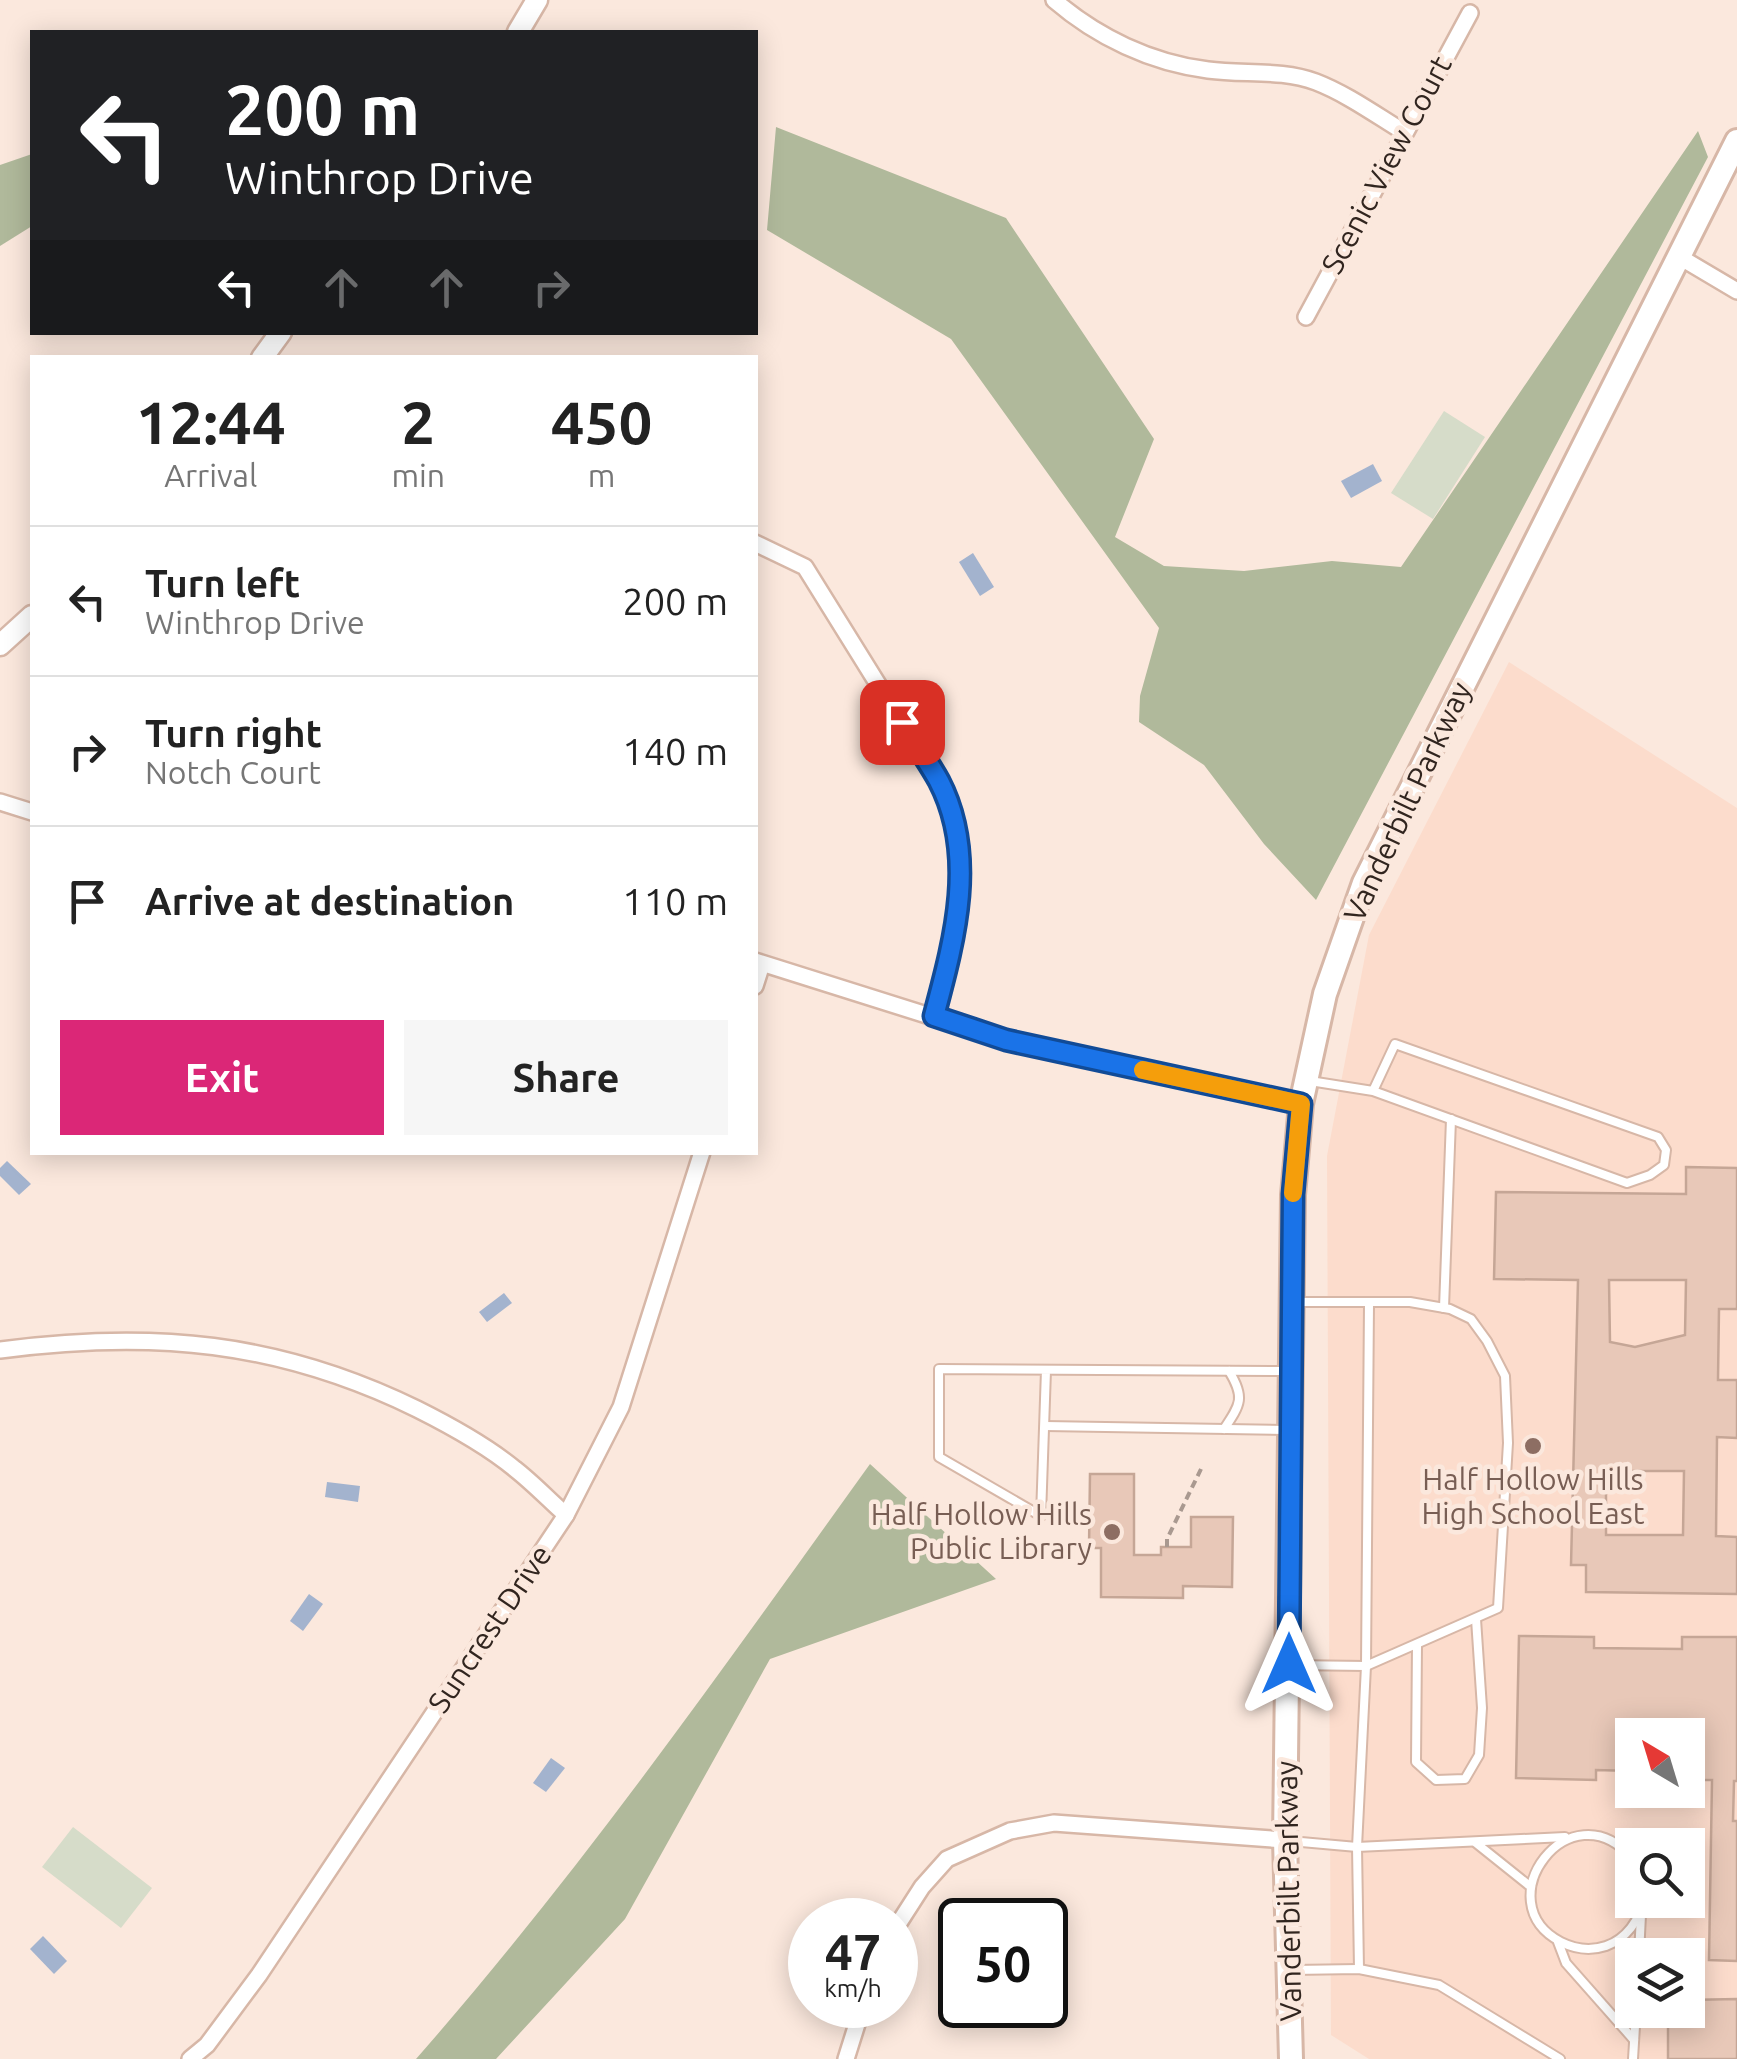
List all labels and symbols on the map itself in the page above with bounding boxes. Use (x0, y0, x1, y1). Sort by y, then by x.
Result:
street label: Scenic View Court (1314, 50, 1458, 279)
street label: Vanderbilt Parkway (1337, 676, 1478, 927)
pin (860, 680, 945, 765)
marker: Half Hollow Hills High School East (1522, 1435, 1544, 1457)
place label: Half Hollow Hills High School East (1421, 1462, 1645, 1530)
place label: Half Hollow Hills Public Library (871, 1497, 1092, 1565)
marker: Half Hollow Hills Public Library (1101, 1521, 1123, 1543)
street label: Suncrest Drive (421, 1538, 558, 1719)
position arrow (1237, 1612, 1341, 1716)
north arrow (1615, 1718, 1705, 1808)
street label: Vanderbilt Parkway (1269, 1760, 1307, 2022)
speed limit sign: 50 (938, 1898, 1068, 2028)

